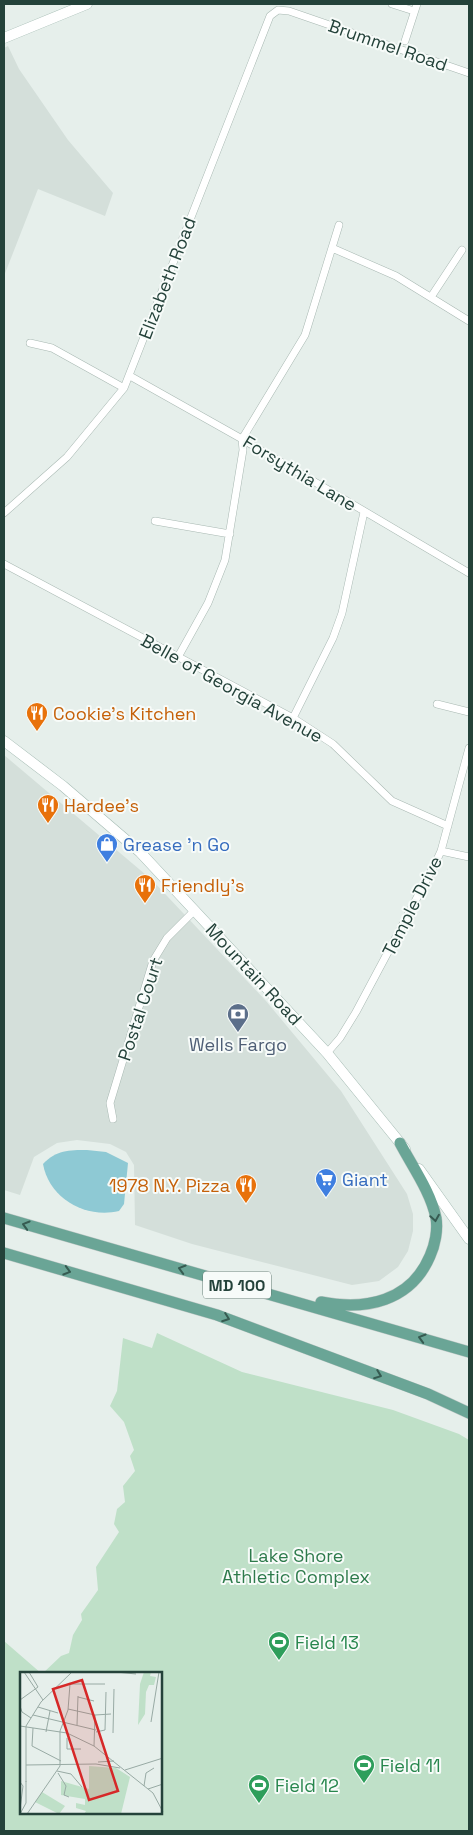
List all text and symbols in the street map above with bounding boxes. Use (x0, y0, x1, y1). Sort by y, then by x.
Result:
street label: Brummel Road (325, 14, 451, 76)
street label: Elizabeth Road (133, 214, 201, 342)
street label: Forsythia Lane (239, 430, 361, 516)
street label: Belle of Georgia Avenue (137, 628, 327, 748)
restaurant icon: Cookie's Kitchen (25, 701, 49, 732)
place label: Cookie's Kitchen (53, 702, 196, 725)
restaurant icon: Hardee's (36, 793, 60, 824)
place label: Hardee's (64, 794, 139, 817)
shop icon: Grease 'n Go (95, 832, 119, 863)
place label: Grease 'n Go (123, 833, 230, 856)
street label: Temple Drive (377, 852, 447, 960)
restaurant icon: Friendly's (133, 873, 157, 904)
place label: Friendly's (161, 874, 245, 897)
street label: Mountain Road (201, 918, 307, 1030)
street label: Postal Court (112, 954, 168, 1064)
bank icon: Wells Fargo (226, 1002, 250, 1033)
place label: Wells Fargo (189, 1033, 287, 1056)
supermarket icon: Giant (314, 1167, 338, 1198)
place label: Giant (342, 1168, 388, 1191)
restaurant icon: 1978 N.Y. Pizza (234, 1173, 258, 1204)
place label: 1978 N.Y. Pizza (109, 1174, 230, 1197)
one-way arrow (429, 1214, 440, 1222)
one-way arrow (22, 1220, 31, 1230)
one-way arrow (179, 1265, 187, 1275)
one-way arrow (63, 1266, 71, 1276)
road number: MD 100 (203, 1272, 271, 1298)
one-way arrow (221, 1312, 230, 1322)
one-way arrow (419, 1334, 427, 1344)
one-way arrow (373, 1369, 382, 1379)
park label: Lake Shore Athletic Complex (222, 1544, 370, 1588)
sports icon: Field 13 (267, 1630, 291, 1661)
place label: Field 13 (295, 1631, 359, 1654)
inset map (20, 1672, 162, 1815)
sports icon: Field 11 (352, 1753, 376, 1784)
place label: Field 11 (380, 1754, 440, 1777)
sports icon: Field 12 (247, 1773, 271, 1804)
place label: Field 12 (275, 1774, 339, 1797)

